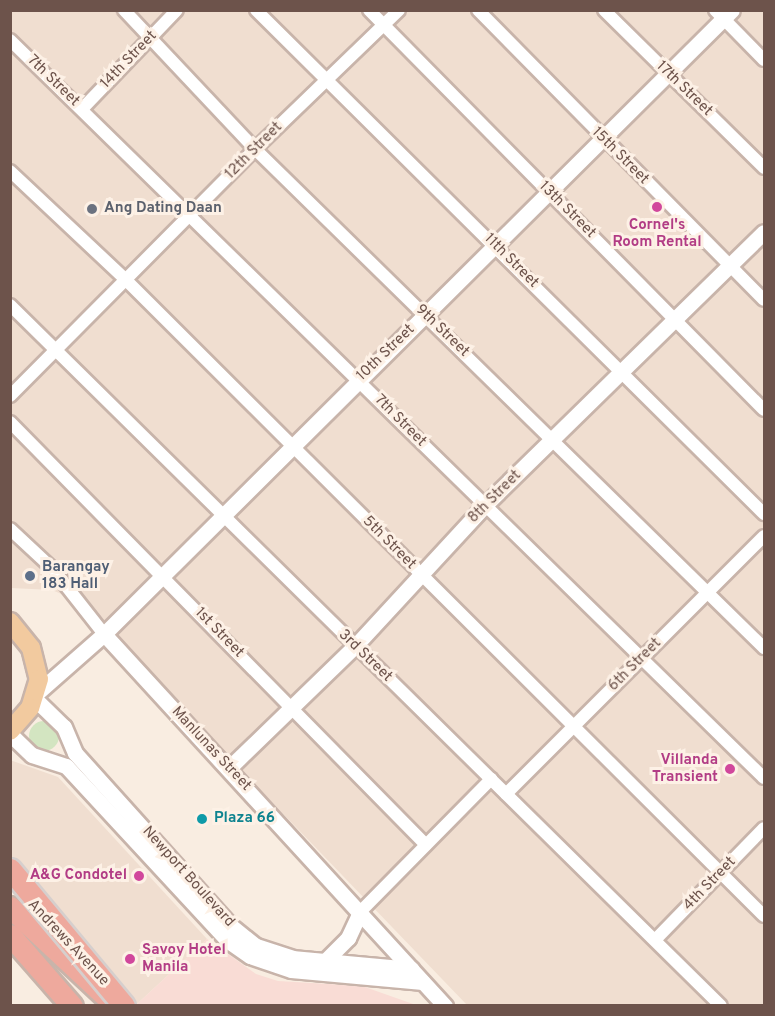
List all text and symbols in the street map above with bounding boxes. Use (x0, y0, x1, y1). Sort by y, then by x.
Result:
street label: 14th Street (97, 27, 161, 93)
street label: 7th Street (23, 52, 83, 110)
street label: 17th Street (652, 58, 716, 120)
street label: 12th Street (222, 119, 286, 183)
street label: 15th Street (588, 124, 652, 188)
street label: 13th Street (535, 178, 599, 242)
place label: Ang Dating Daan (104, 200, 222, 218)
marker: Cornel's Room Rental (650, 200, 664, 214)
marker: Ang Dating Daan (85, 202, 99, 216)
place label: Cornel's Room Rental (612, 216, 702, 251)
street label: 11th Street (480, 230, 542, 292)
street label: 9th Street (411, 301, 473, 361)
street label: 10th Street (353, 321, 419, 385)
street label: 7th Street (370, 391, 430, 451)
street label: 8th Street (465, 467, 525, 527)
street label: 5th Street (359, 513, 419, 573)
place label: Barangay 183 Hall (42, 558, 110, 593)
marker: Barangay 183 Hall (23, 569, 37, 583)
street label: 1st Street (191, 604, 247, 662)
street label: 3rd Street (334, 626, 396, 686)
street label: 6th Street (605, 635, 665, 695)
street label: Manlunas Street (167, 703, 255, 795)
place label: Villanda Transient (652, 751, 718, 786)
marker: Villanda Transient (723, 762, 737, 776)
place label: Plaza 66 (214, 810, 275, 828)
marker: Plaza 66 (195, 812, 209, 826)
street label: Newport Boulevard (138, 823, 238, 931)
street label: 4th Street (680, 853, 740, 915)
place label: A&G Condotel (30, 867, 127, 885)
marker: A&G Condotel (132, 869, 146, 883)
street label: Andrews Avenue (23, 896, 113, 990)
place label: Savoy Hotel Manila (142, 941, 226, 976)
marker: Savoy Hotel Manila (123, 952, 137, 966)

